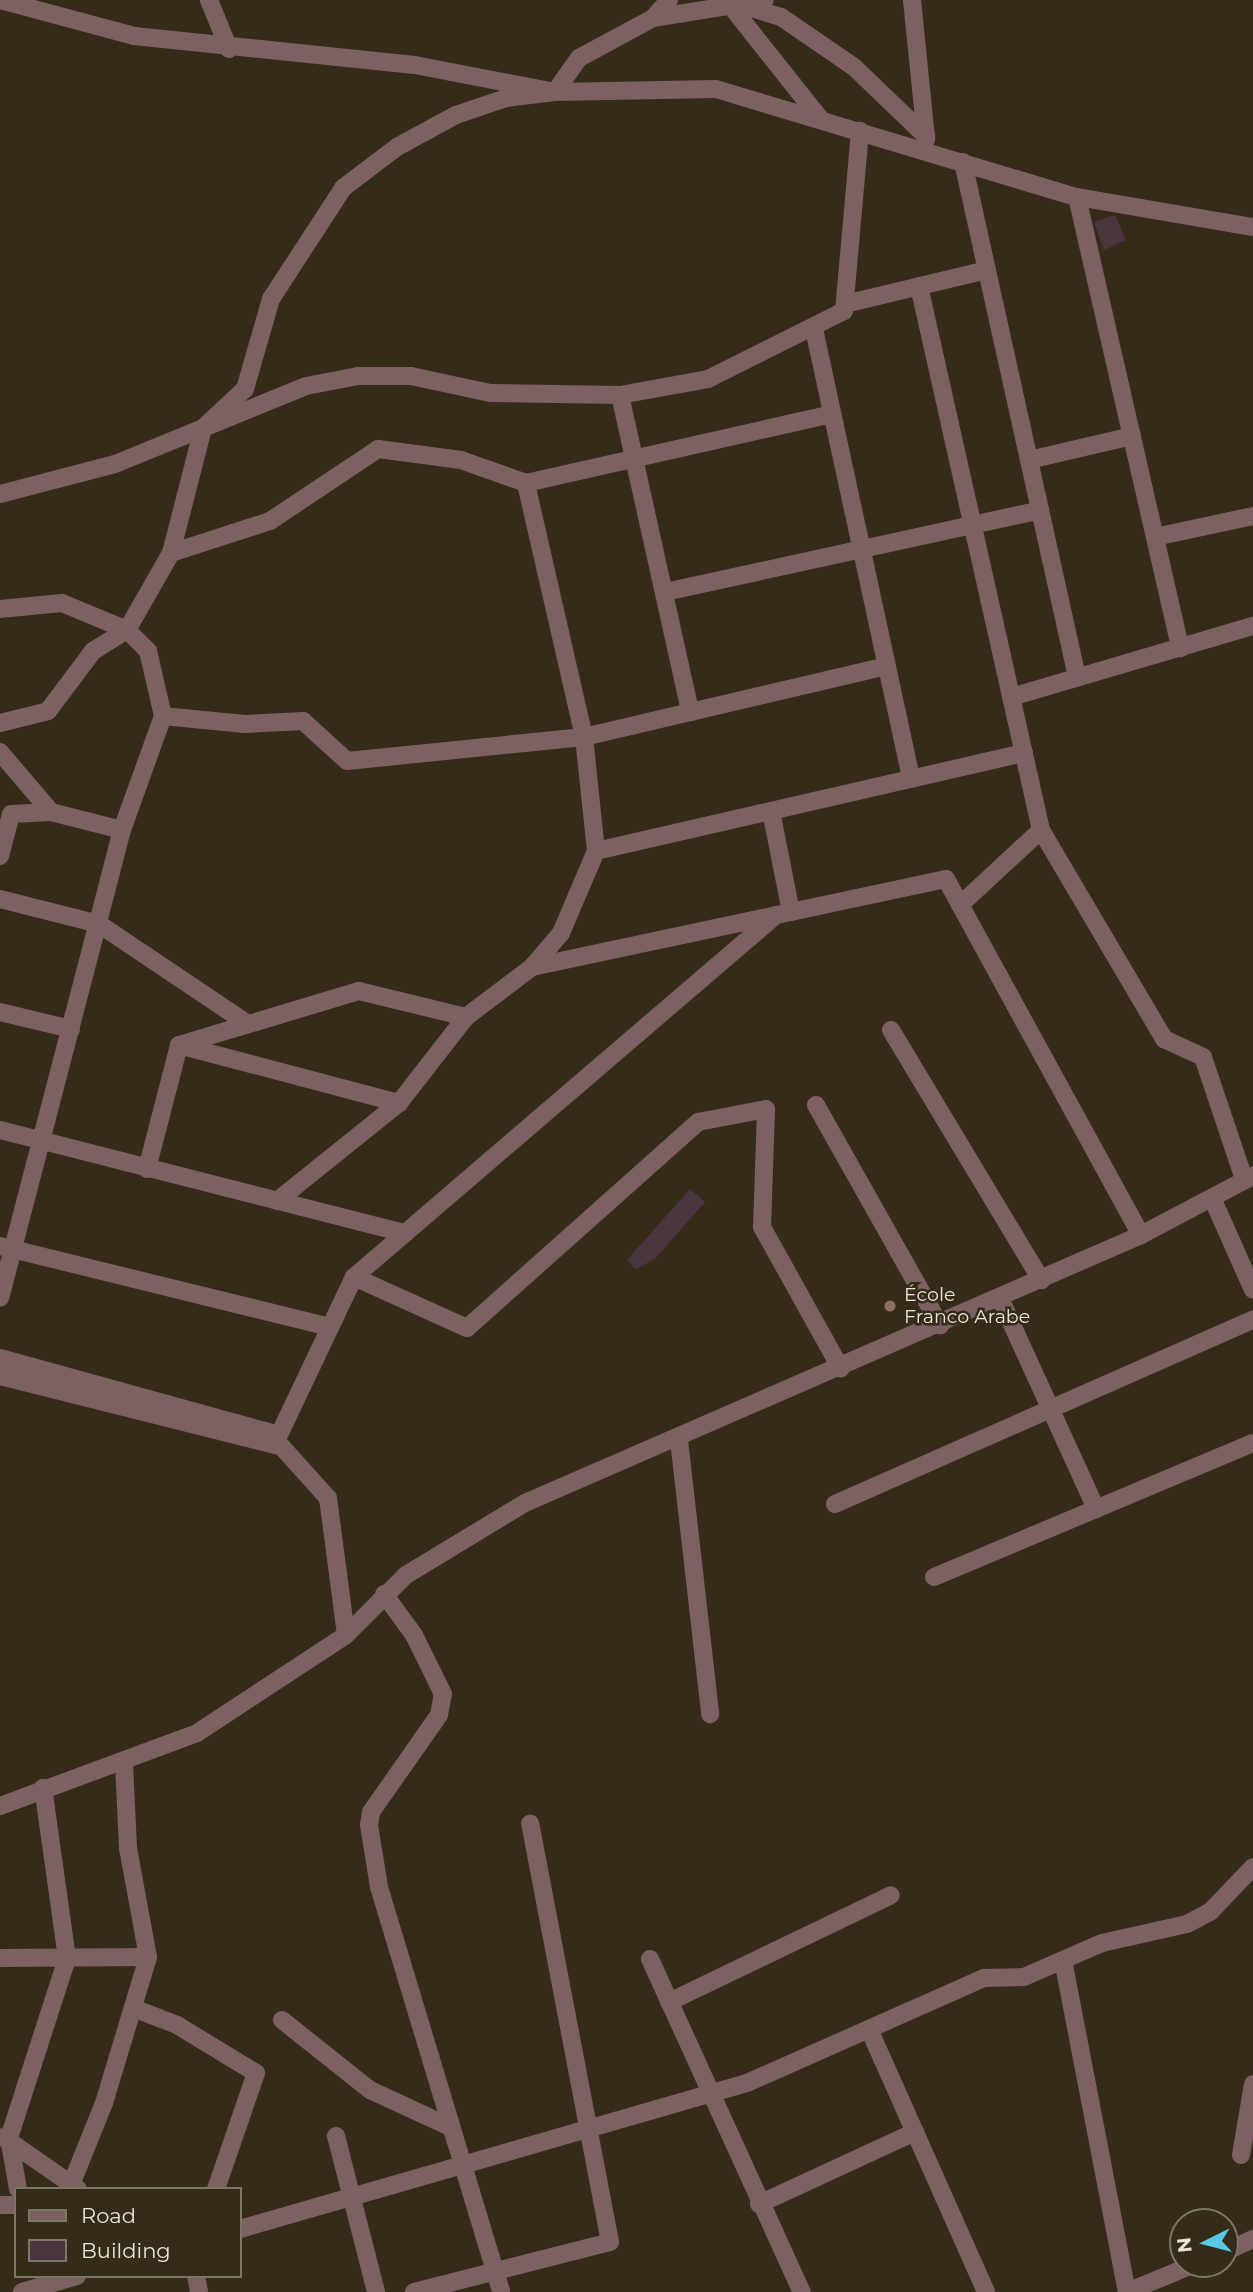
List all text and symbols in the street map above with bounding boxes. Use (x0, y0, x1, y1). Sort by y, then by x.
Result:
place label: École Franco Arabe (904, 1284, 1030, 1328)
marker: École Franco Arabe (882, 1298, 898, 1314)
legend (14, 2187, 242, 2278)
text: Road (81, 2203, 136, 2228)
north arrow (1169, 2208, 1239, 2278)
text: N (1172, 2236, 1197, 2254)
text: Building (81, 2238, 171, 2263)

